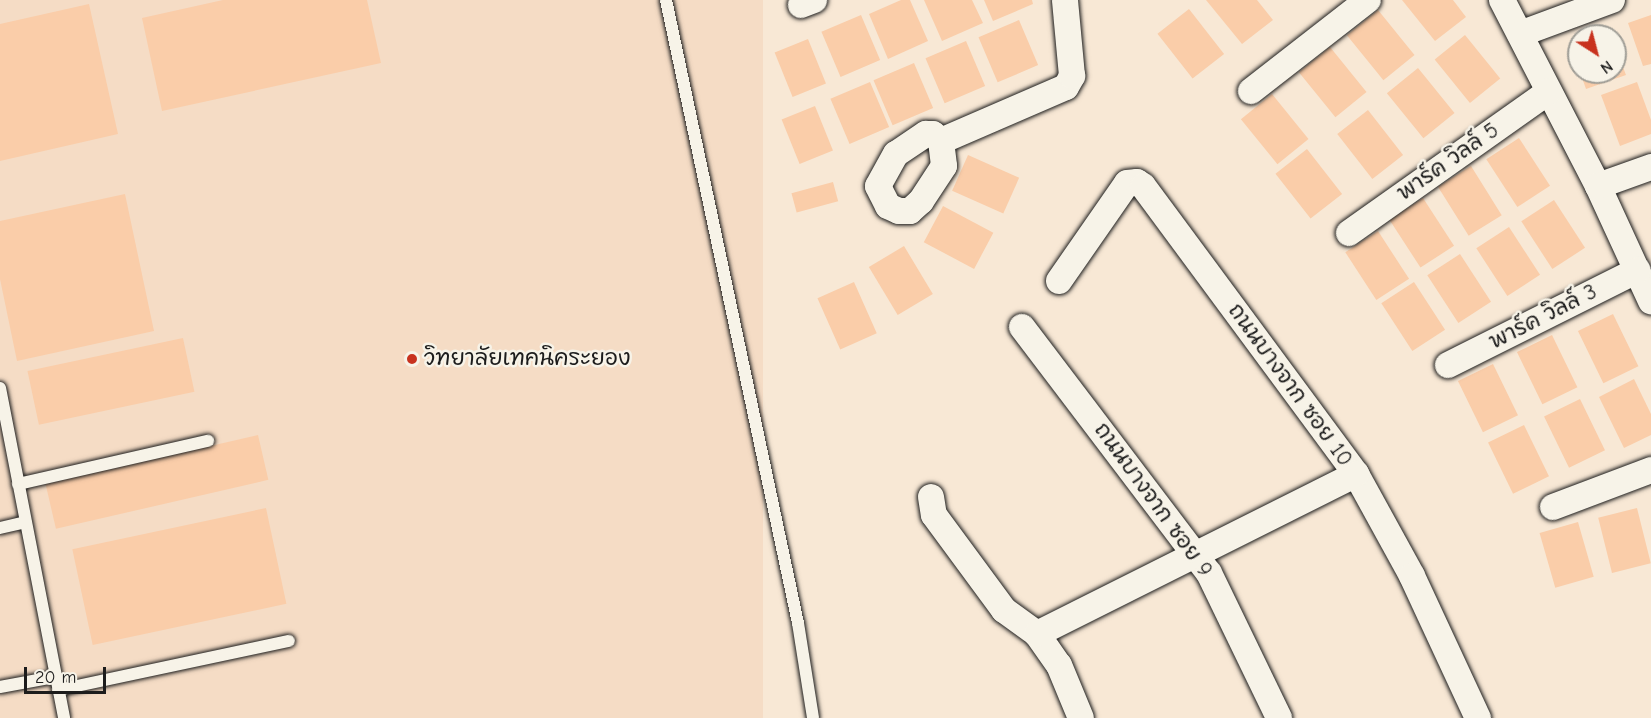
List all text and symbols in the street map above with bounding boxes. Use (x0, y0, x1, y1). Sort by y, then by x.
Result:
north arrow (1567, 24, 1627, 84)
text: N (1597, 57, 1616, 77)
street label: พาร์ค วิลล์ 5 (1392, 117, 1504, 207)
street label: พาร์ค วิลล์ 3 (1485, 279, 1601, 355)
street label: ถนนบางจาก ซอย 10 (1222, 298, 1358, 472)
place label: วิทยาลัยเทคนิคระยอง (424, 346, 631, 372)
marker: วิทยาลัยเทคนิคระยอง (405, 352, 419, 366)
street label: ถนนบางจาก ซอย 9 (1088, 418, 1218, 582)
scale bar (27, 655, 110, 693)
text: 20 m (35, 667, 76, 688)

